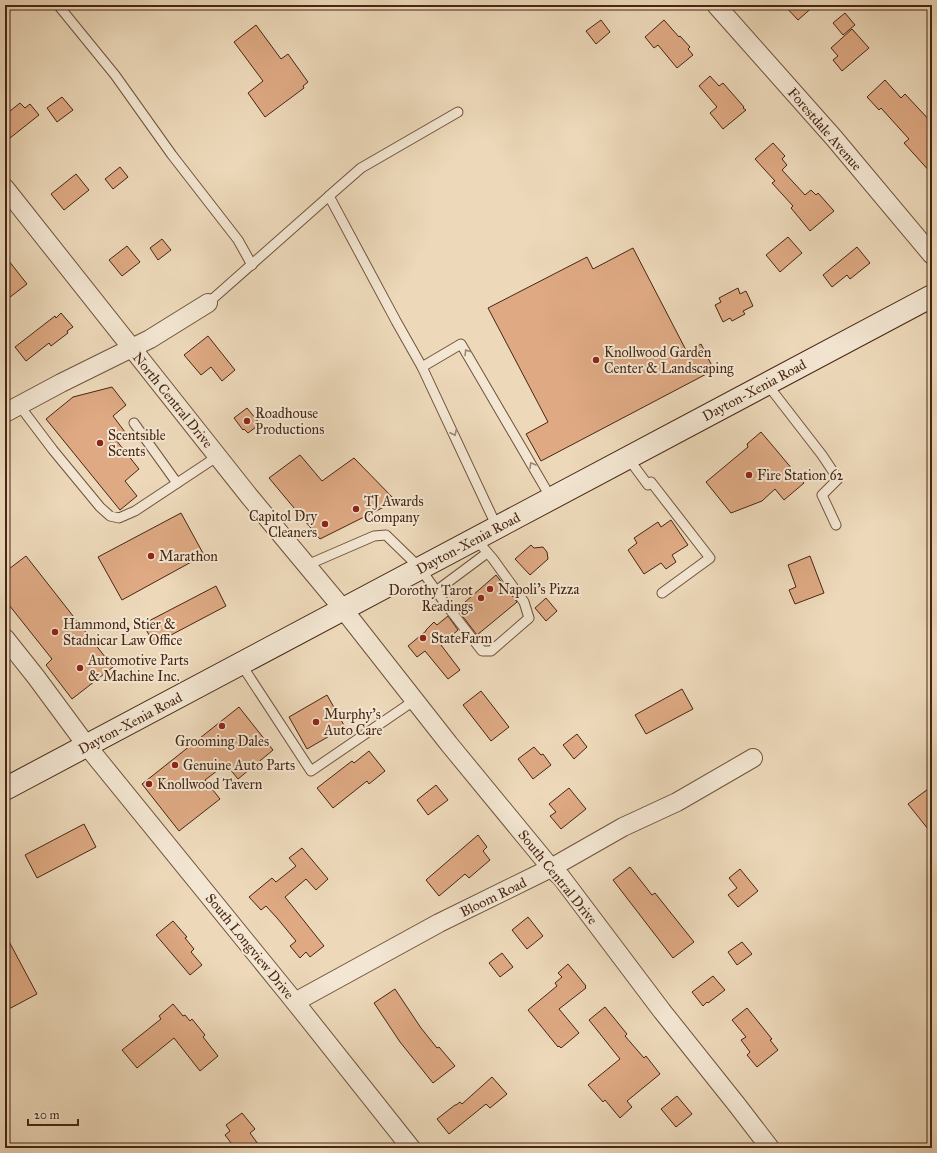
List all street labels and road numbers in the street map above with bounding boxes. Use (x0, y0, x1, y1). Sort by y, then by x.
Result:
street label: Forestdale Avenue (784, 84, 865, 174)
street label: North Central Drive (129, 349, 216, 452)
street label: Dayton-Xenia Road (699, 356, 809, 425)
street label: Dayton-Xenia Road (413, 509, 523, 578)
street label: Dayton-Xenia Road (75, 689, 185, 758)
street label: South Central Drive (514, 827, 601, 928)
street label: Bloom Road (457, 874, 529, 921)
street label: South Longview Drive (202, 890, 298, 1003)

